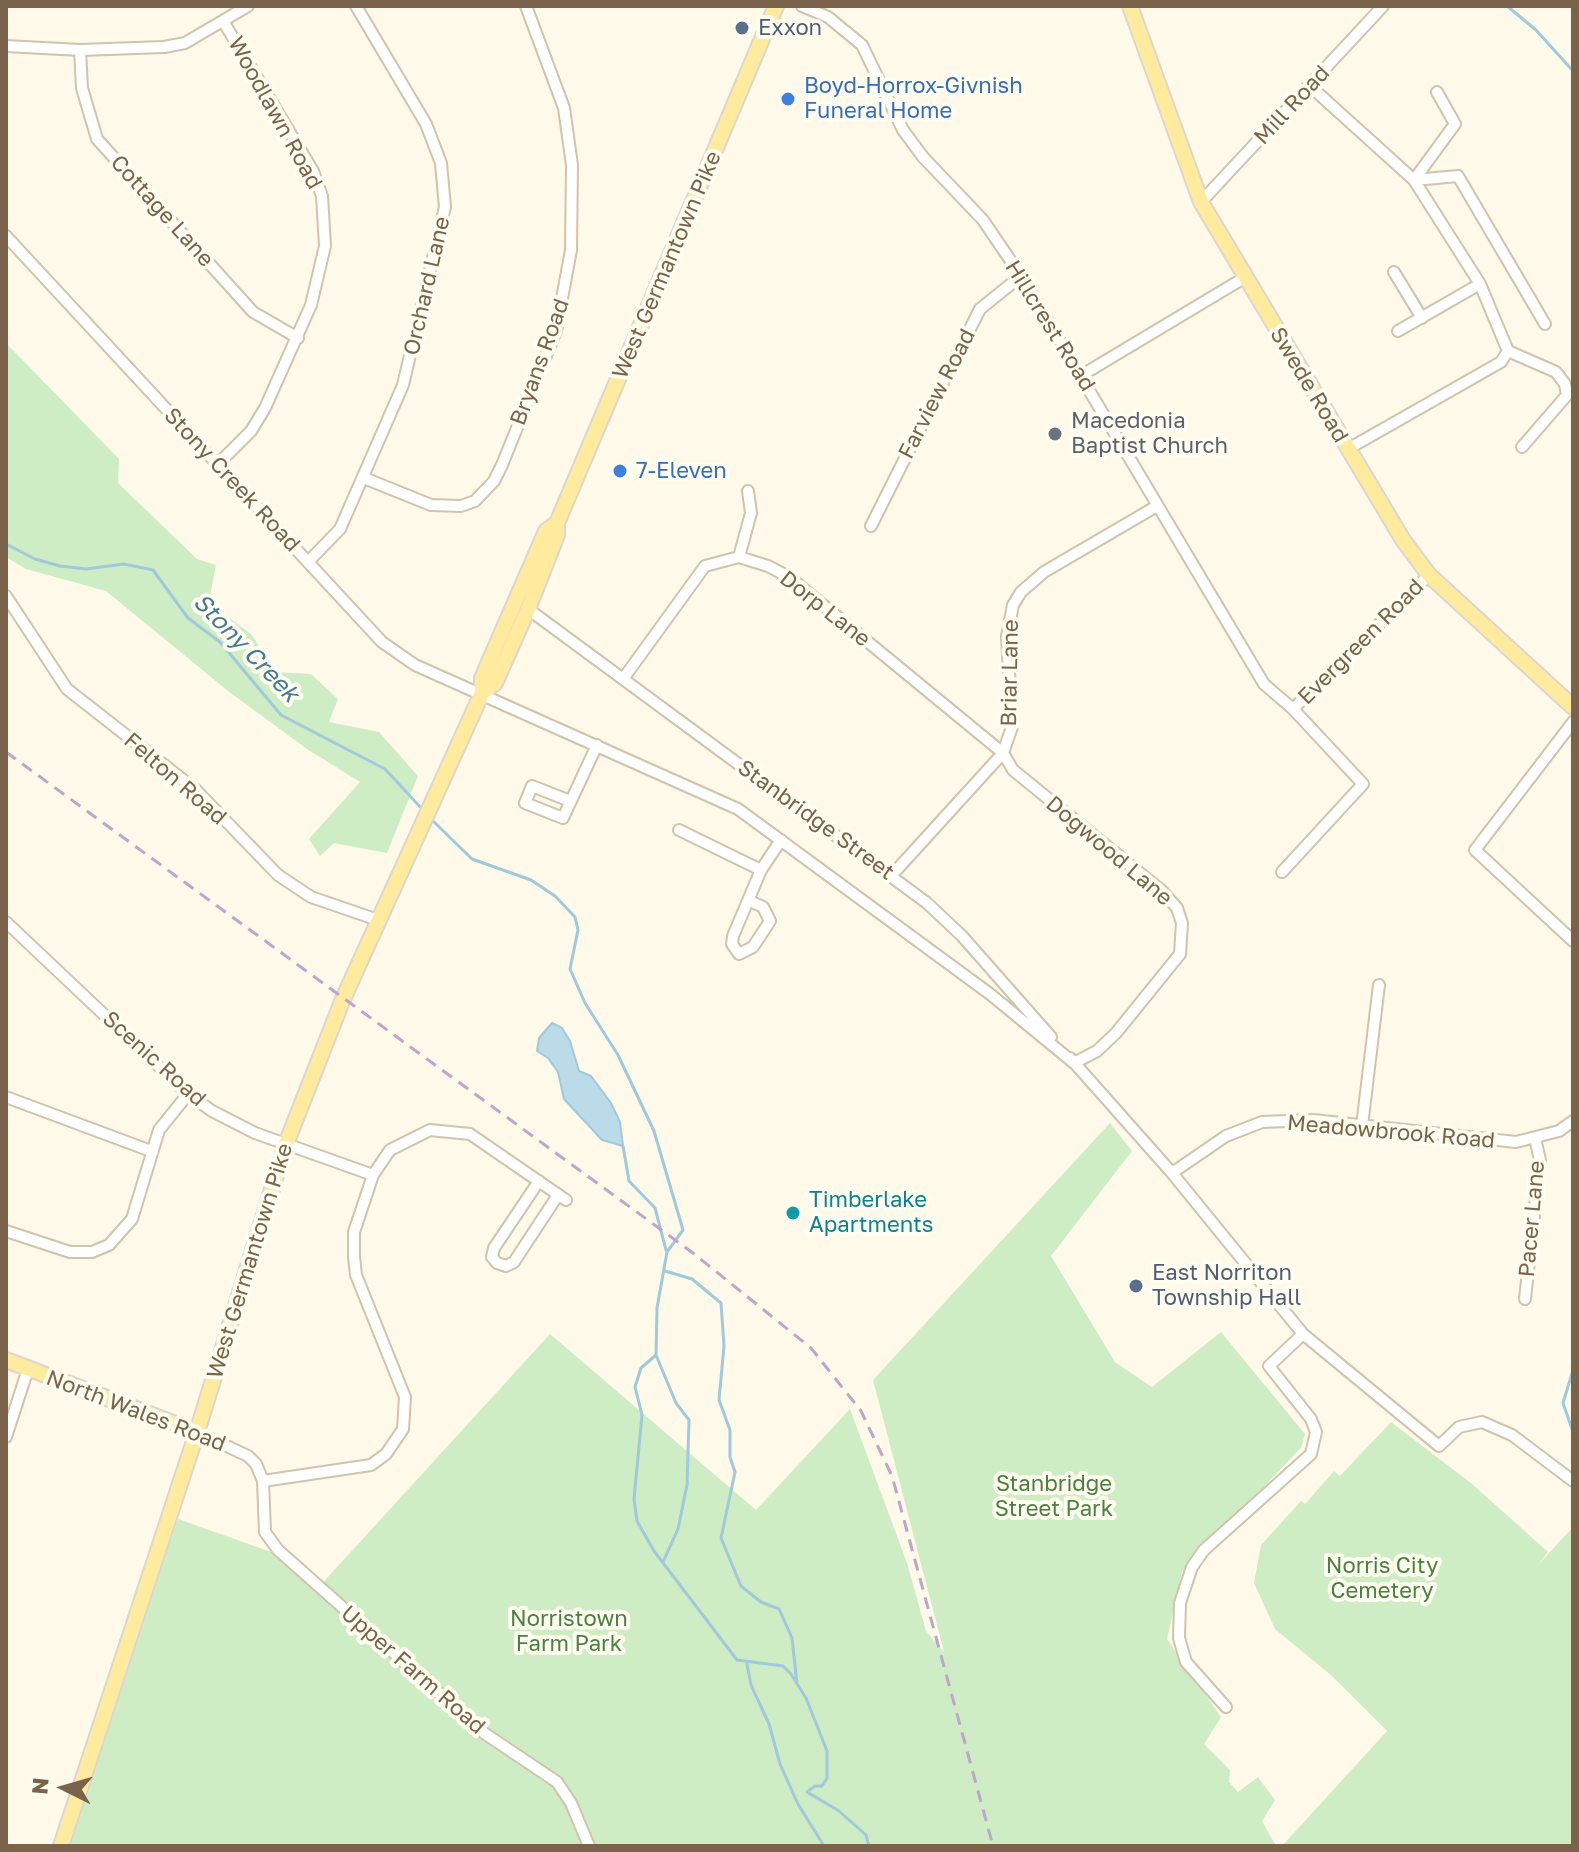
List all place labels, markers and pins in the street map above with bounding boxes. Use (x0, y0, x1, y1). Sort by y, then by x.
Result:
place label: Exxon (758, 15, 822, 41)
marker: Exxon (733, 19, 751, 37)
place label: Boyd-Horrox-Givnish Funeral Home (804, 73, 1023, 124)
marker: Boyd-Horrox-Givnish Funeral Home (779, 90, 797, 108)
place label: Macedonia Baptist Church (1071, 408, 1228, 460)
marker: Macedonia Baptist Church (1046, 425, 1064, 443)
place label: 7-Eleven (636, 458, 727, 484)
marker: 7-Eleven (611, 462, 629, 480)
place label: Timberlake Apartments (809, 1187, 934, 1238)
marker: Timberlake Apartments (784, 1204, 802, 1222)
place label: East Norriton Township Hall (1152, 1260, 1301, 1312)
marker: East Norriton Township Hall (1127, 1277, 1145, 1295)

